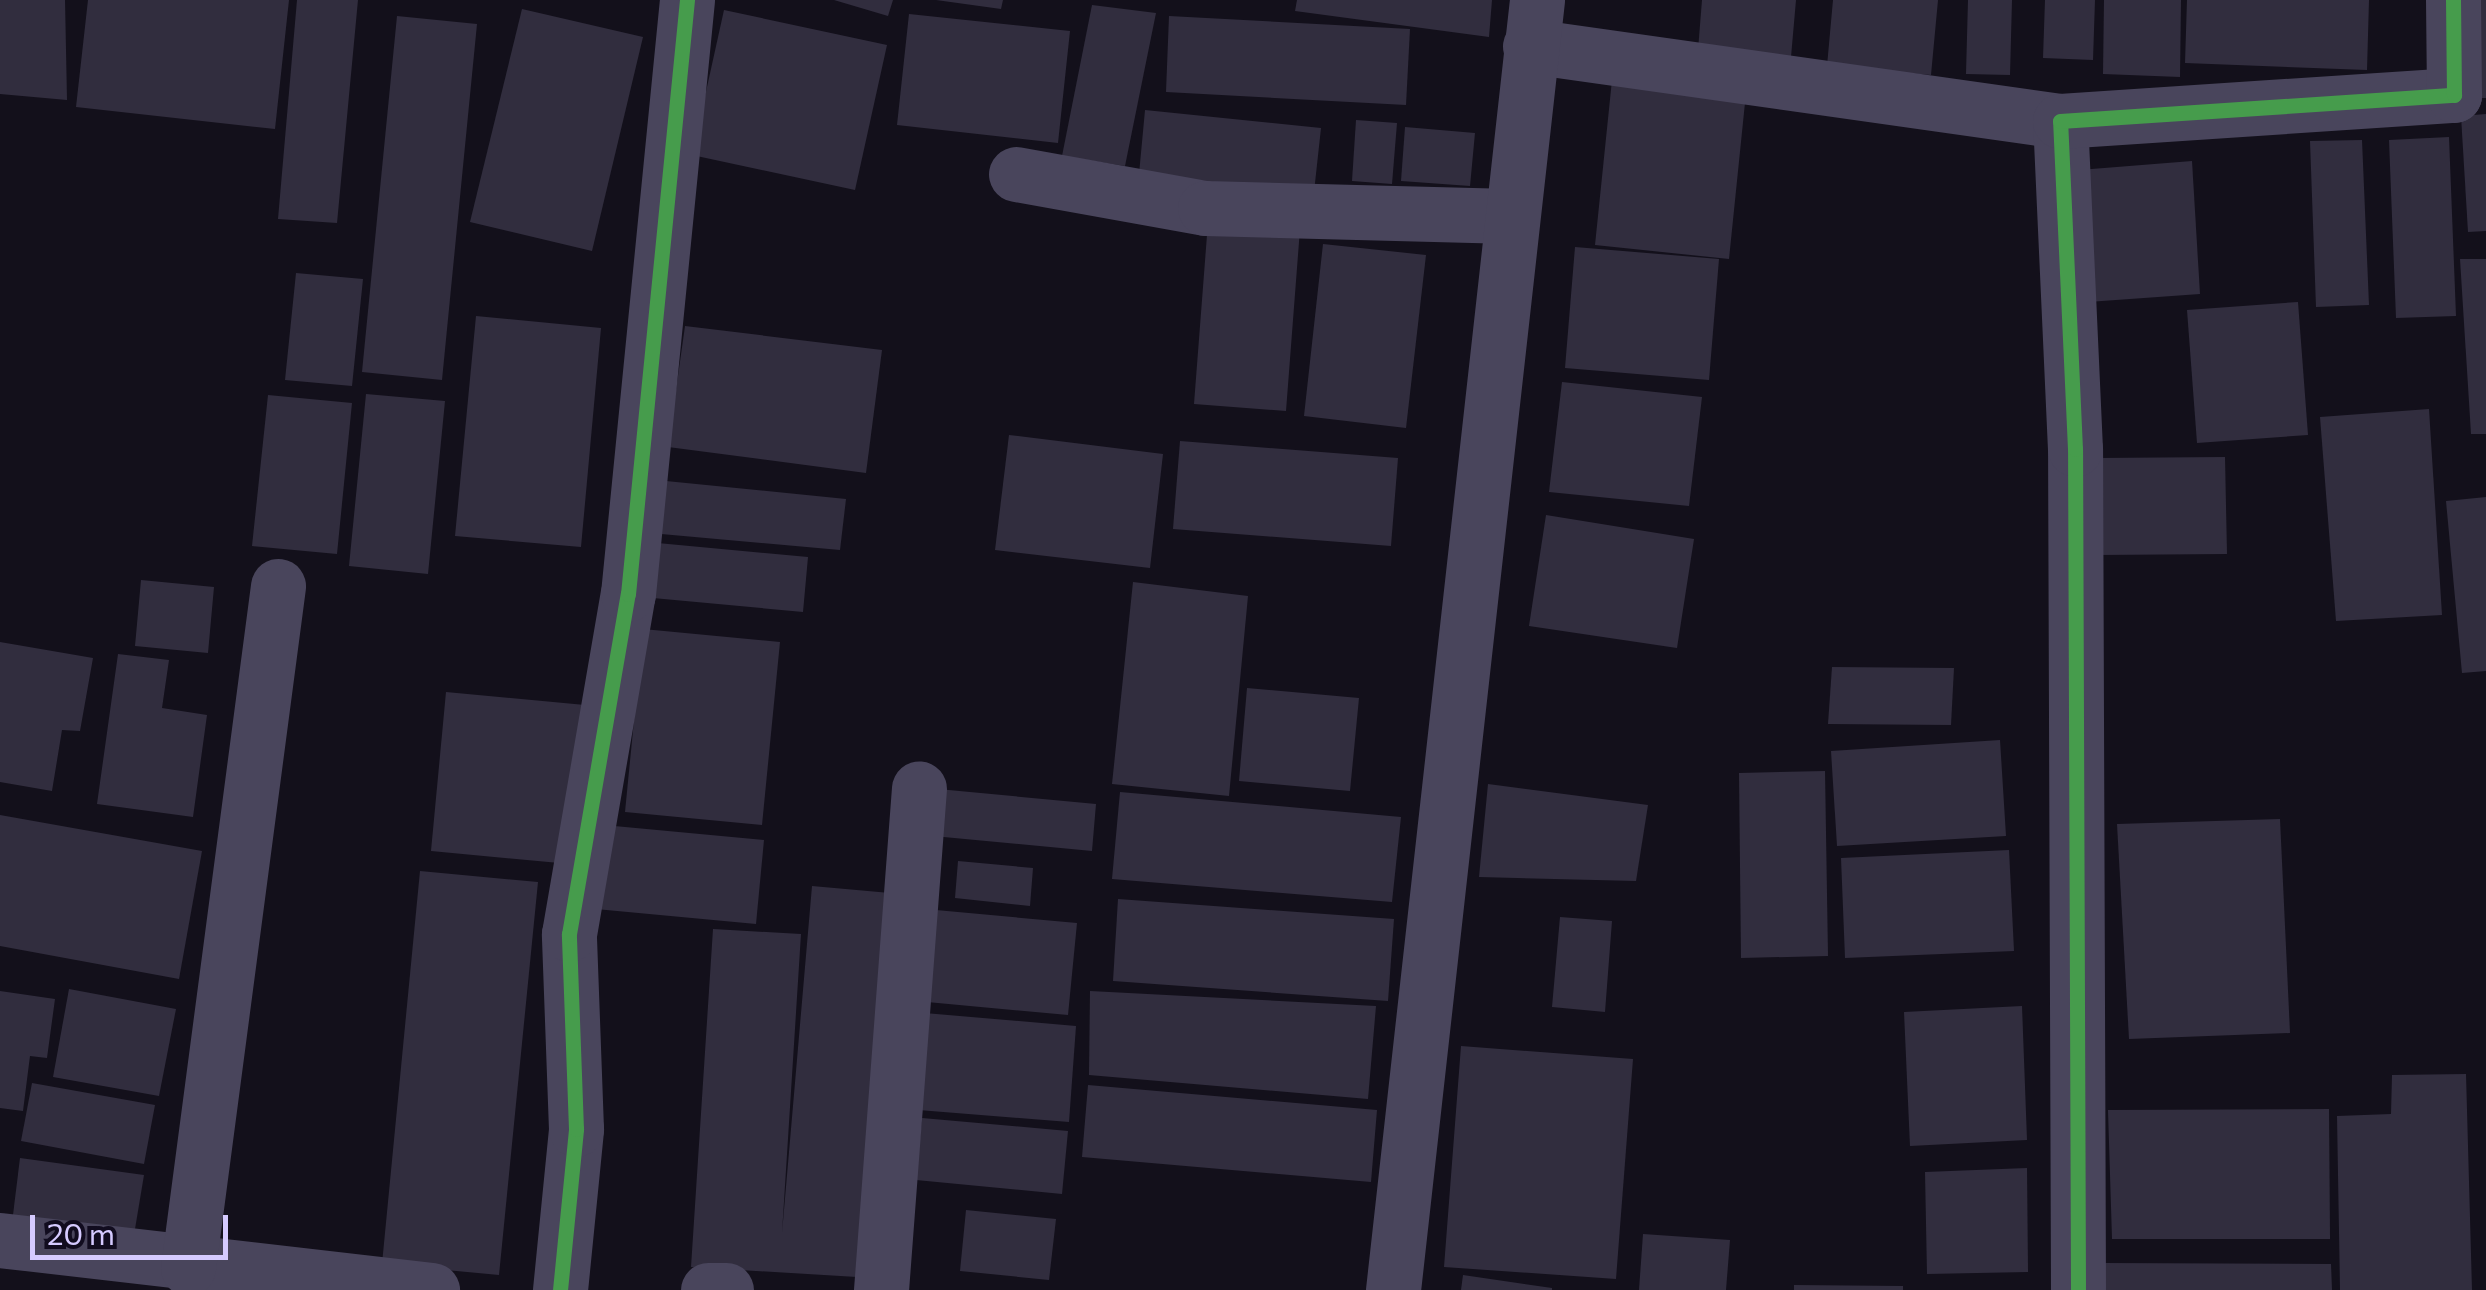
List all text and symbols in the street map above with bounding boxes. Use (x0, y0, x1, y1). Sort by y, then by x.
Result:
scale bar (35, 1195, 232, 1257)
text: 20 m (47, 1214, 115, 1251)

